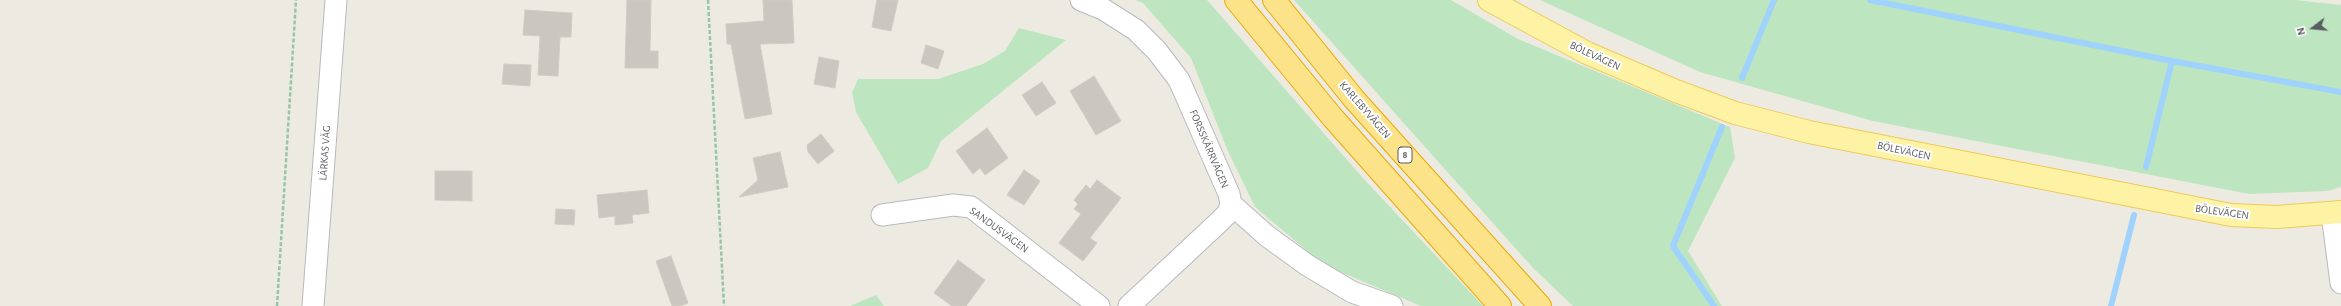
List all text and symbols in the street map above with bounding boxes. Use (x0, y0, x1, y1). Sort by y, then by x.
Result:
north arrow (2293, 8, 2333, 48)
text: N (2295, 26, 2307, 37)
street label: BÖLEVÄGEN (1568, 39, 1622, 73)
street label: KARLEBYVÄGEN (1337, 79, 1393, 141)
street label: FORSSKÄRRVÄGEN (1186, 108, 1232, 190)
street label: LÄRKAS VÄG (316, 125, 334, 181)
street label: BÖLEVÄGEN (1876, 139, 1932, 163)
road number: 8 (1398, 147, 1412, 163)
street label: BÖLEVÄGEN (2194, 202, 2250, 222)
street label: SANDUSVÄGEN (967, 204, 1031, 256)

